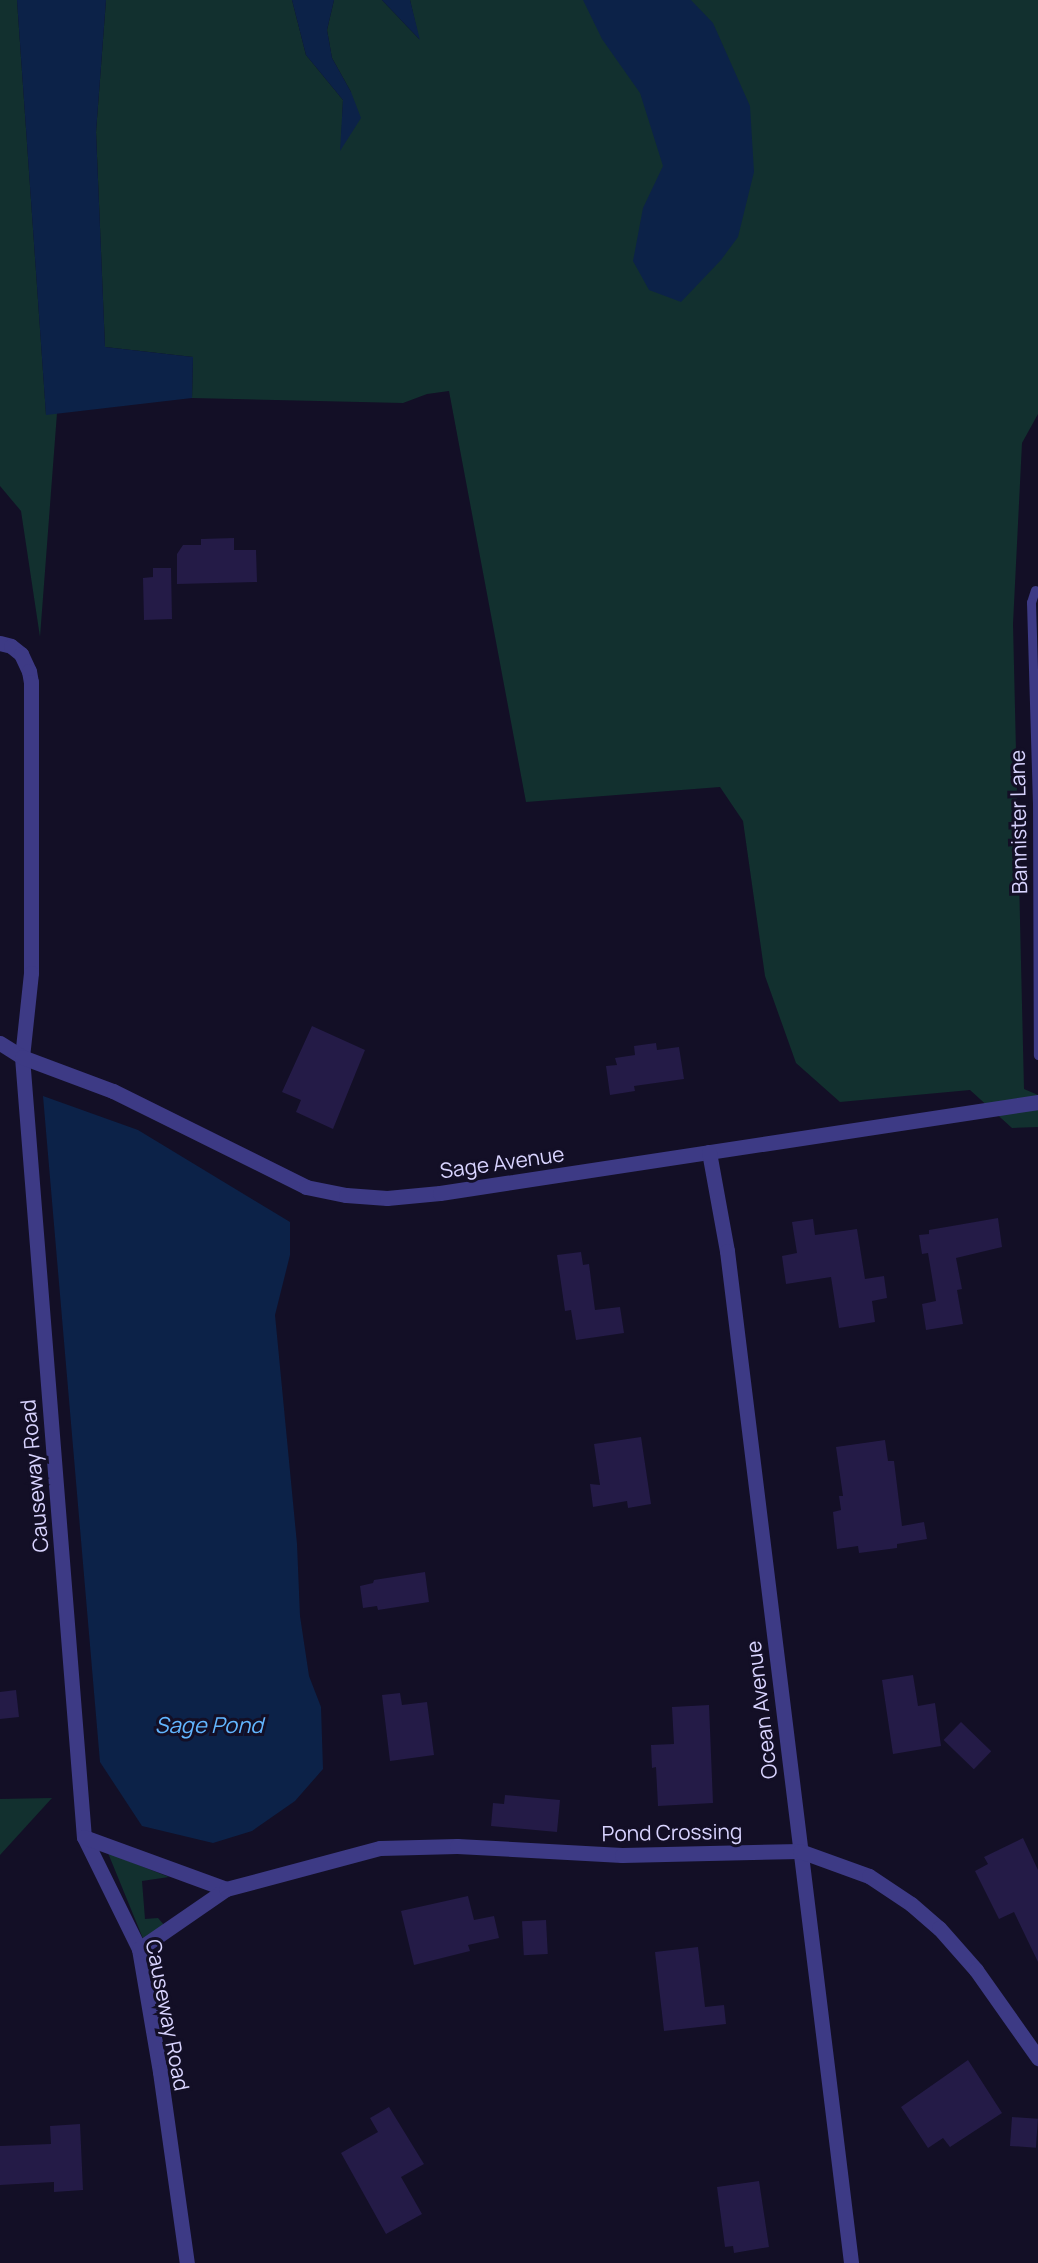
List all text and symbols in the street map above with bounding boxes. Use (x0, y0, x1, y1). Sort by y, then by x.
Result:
street label: Bannister Lane (1004, 750, 1032, 894)
street label: Sage Avenue (438, 1141, 566, 1183)
street label: Causeway Road (15, 1398, 53, 1554)
street label: Ocean Avenue (740, 1640, 782, 1780)
water label: Sage Pond (155, 1713, 263, 1739)
street label: Pond Crossing (601, 1818, 743, 1846)
street label: Causeway Road (141, 1937, 195, 2093)

